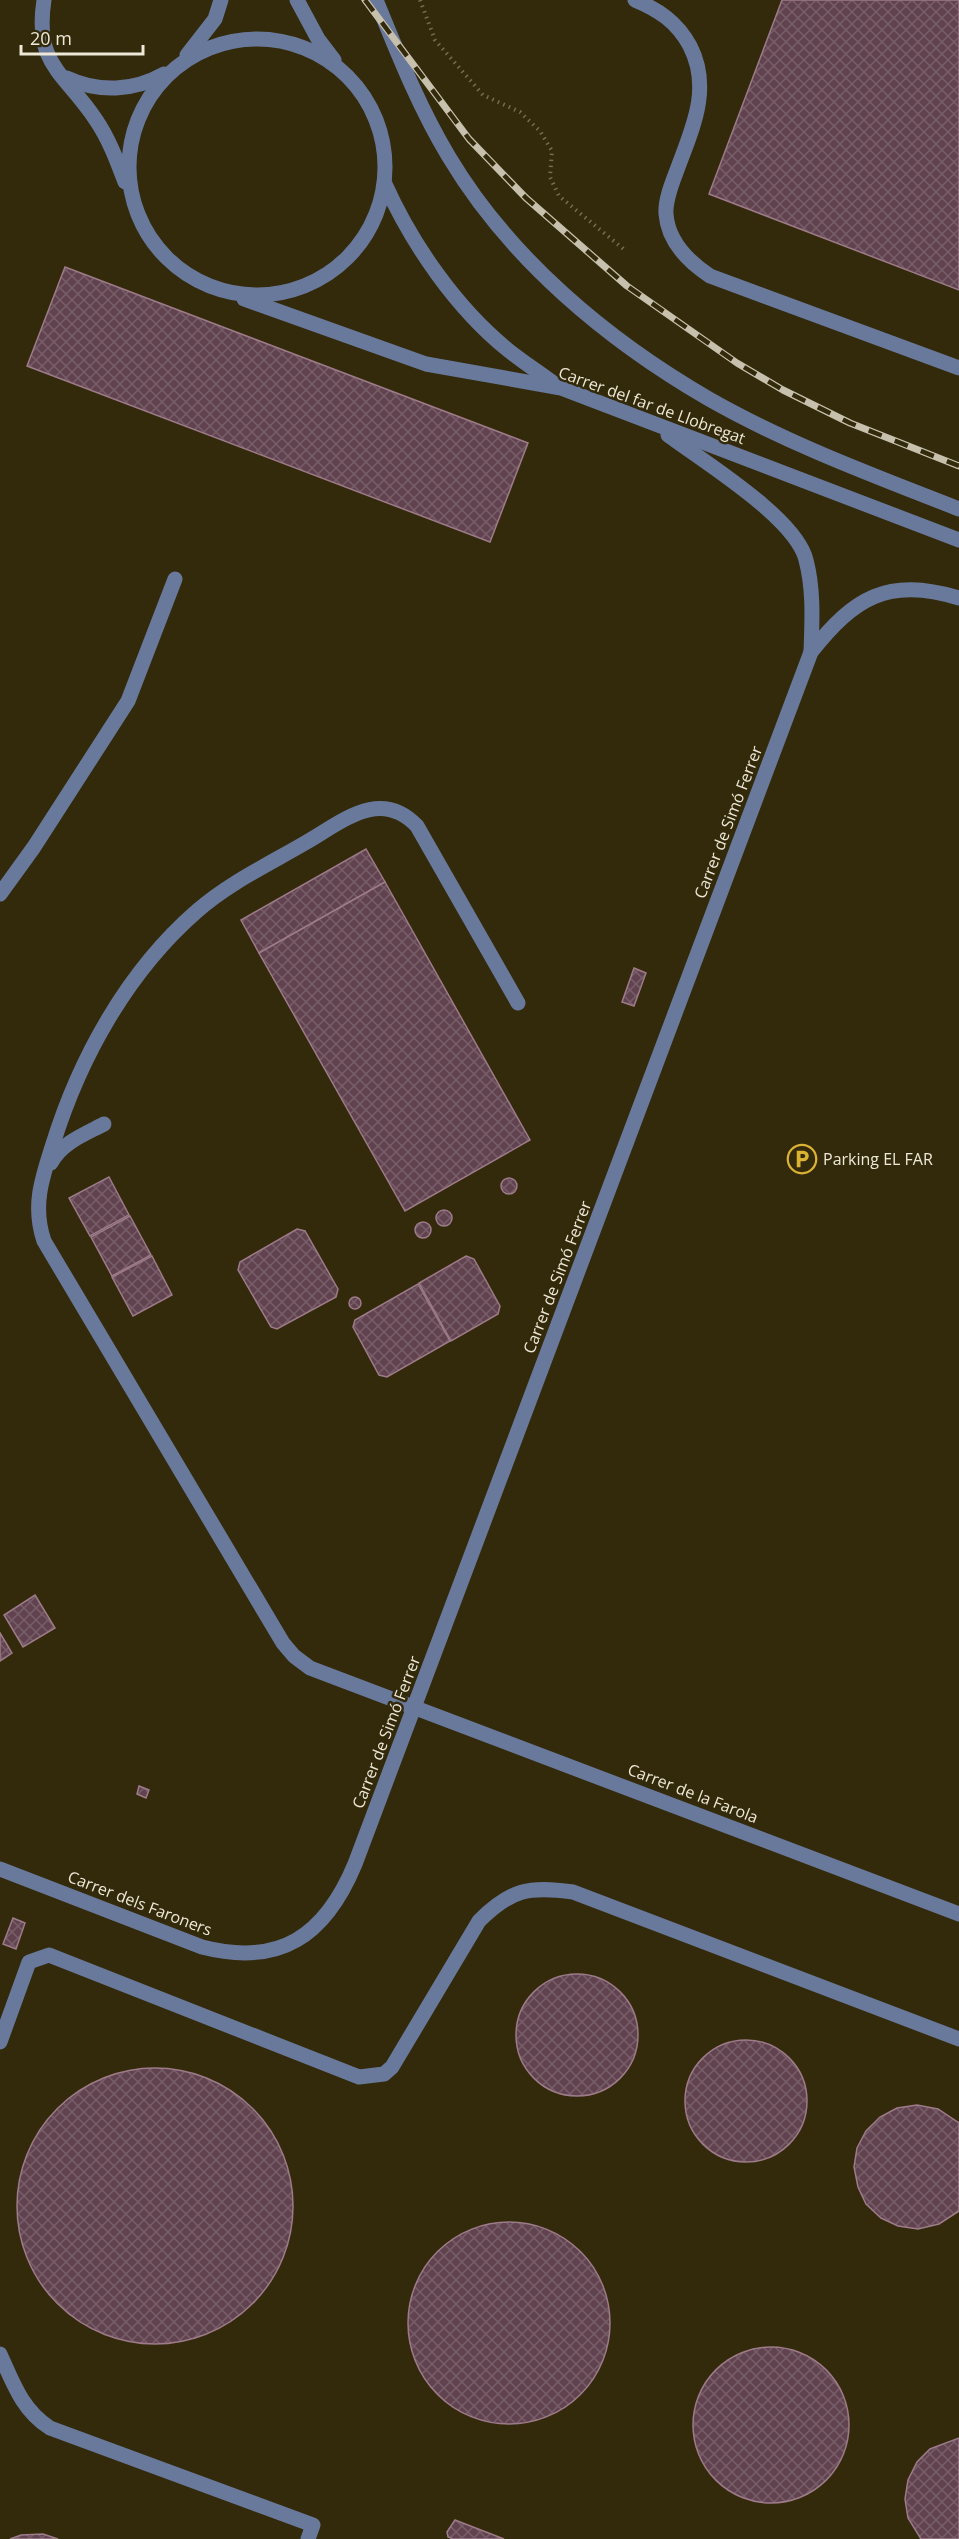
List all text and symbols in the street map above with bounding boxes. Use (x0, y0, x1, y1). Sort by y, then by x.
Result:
scale bar (21, 18, 142, 56)
text: 20 m (30, 26, 72, 50)
street label: Carrer del far de Llobregat (556, 361, 749, 449)
street label: Carrer de Simó Ferrer (689, 742, 767, 902)
parking icon: Parking EL FAR (786, 1143, 818, 1175)
place label: Parking EL FAR (823, 1148, 933, 1170)
street label: Carrer de Simó Ferrer (518, 1197, 596, 1357)
street label: Carrer de Simó Ferrer (347, 1652, 425, 1812)
street label: Carrer de la Farola (625, 1758, 761, 1828)
street label: Carrer dels Faroners (65, 1865, 215, 1941)

